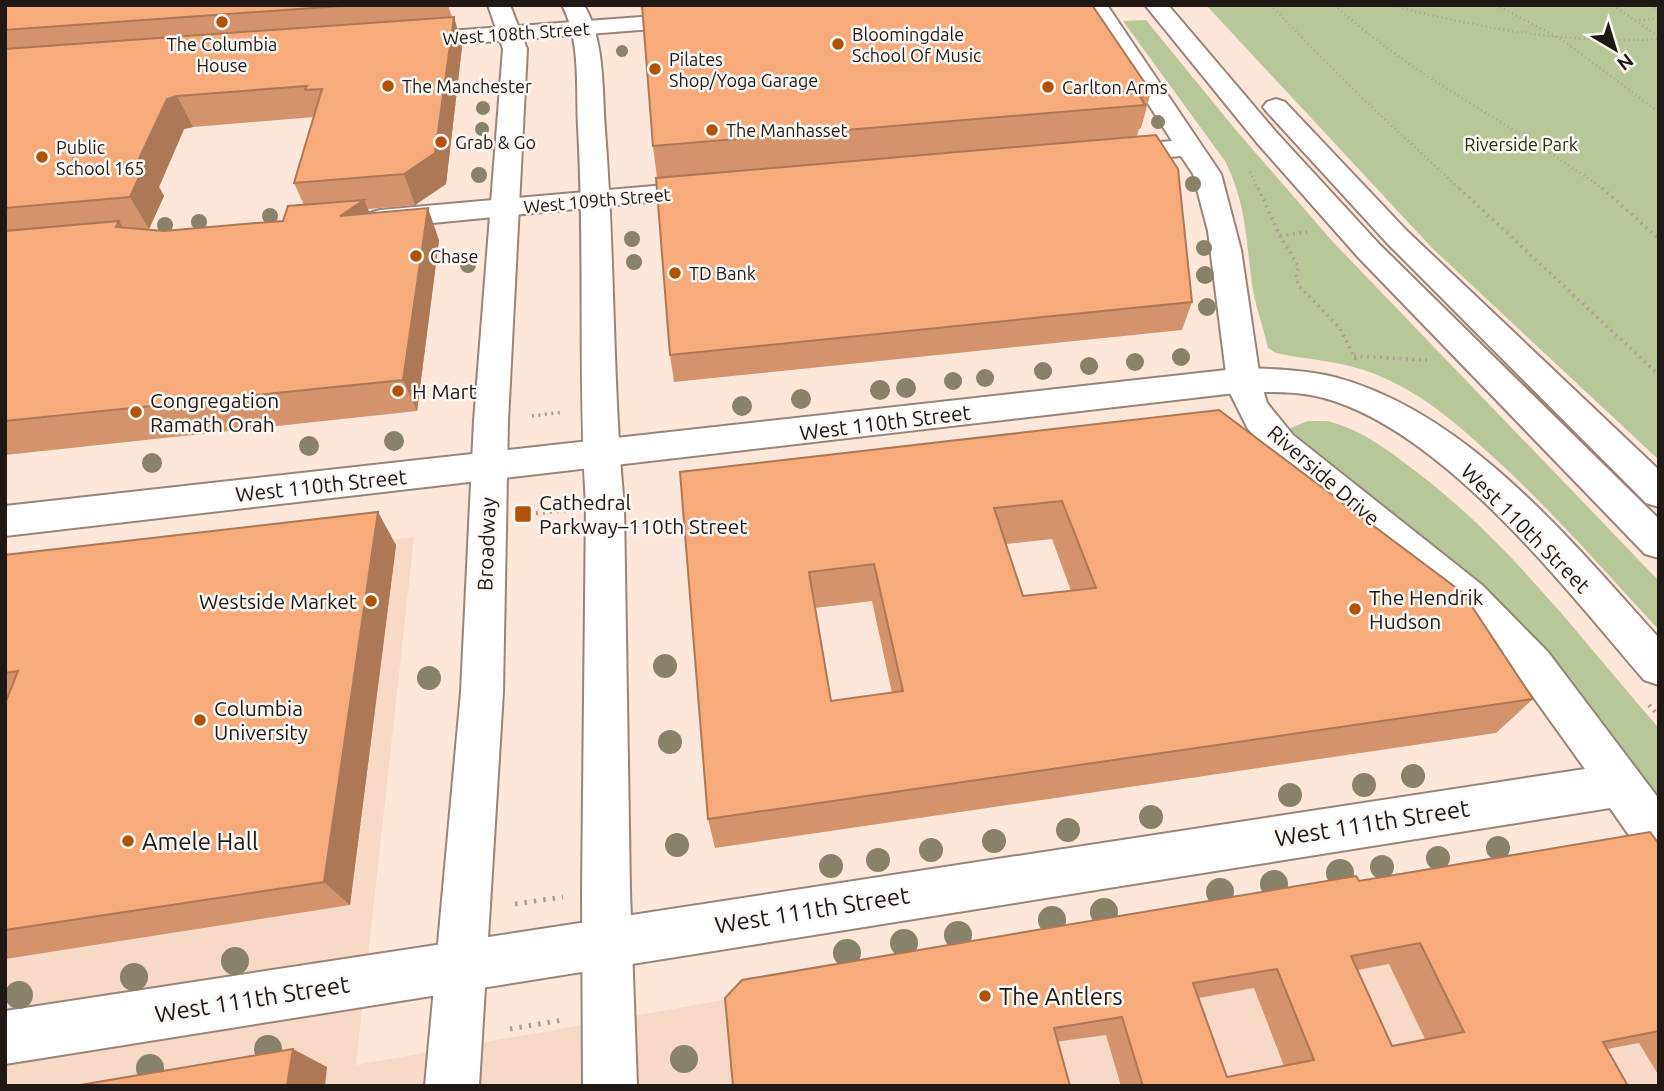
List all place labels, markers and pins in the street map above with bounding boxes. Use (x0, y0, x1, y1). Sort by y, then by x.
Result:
marker: The Columbia House (214, 14, 230, 30)
place label: Bloomingdale School Of Music (852, 24, 981, 65)
place label: The Columbia House (167, 34, 277, 75)
marker: Bloomingdale School Of Music (830, 36, 846, 52)
place label: Pilates Shop/Yoga Garage (669, 49, 818, 90)
marker: Pilates Shop/Yoga Garage (647, 61, 663, 77)
place label: The Manchester (402, 76, 532, 96)
place label: Carlton Arms (1062, 77, 1168, 97)
marker: The Manchester (380, 78, 396, 94)
marker: Carlton Arms (1040, 79, 1056, 95)
place label: The Manhasset (726, 120, 848, 140)
marker: The Manhasset (704, 122, 720, 138)
place label: Grab & Go (455, 132, 536, 152)
marker: Grab & Go (433, 134, 449, 150)
place label: Public School 165 (56, 137, 144, 178)
marker: Public School 165 (34, 149, 50, 165)
place label: Chase (430, 246, 478, 266)
marker: Chase (408, 248, 424, 264)
place label: TD Bank (689, 263, 756, 283)
marker: TD Bank (667, 265, 683, 281)
place label: H Mart (412, 379, 477, 403)
marker: H Mart (390, 383, 406, 399)
place label: Congregation Ramath Orah (150, 388, 279, 436)
marker: Congregation Ramath Orah (128, 404, 144, 420)
place label: Cathedral Parkway–110th Street (539, 490, 748, 538)
marker: Cathedral Parkway–110th Street (513, 504, 533, 524)
place label: The Hendrik Hudson (1369, 585, 1484, 633)
place label: Westside Market (199, 589, 357, 613)
marker: Westside Market (363, 593, 379, 609)
marker: The Hendrik Hudson (1347, 601, 1363, 617)
place label: Columbia University (214, 696, 308, 744)
marker: Columbia University (192, 712, 208, 728)
place label: Amele Hall (142, 828, 258, 855)
marker: Amele Hall (120, 833, 136, 849)
place label: The Antlers (999, 983, 1123, 1010)
marker: The Antlers (977, 988, 993, 1004)

